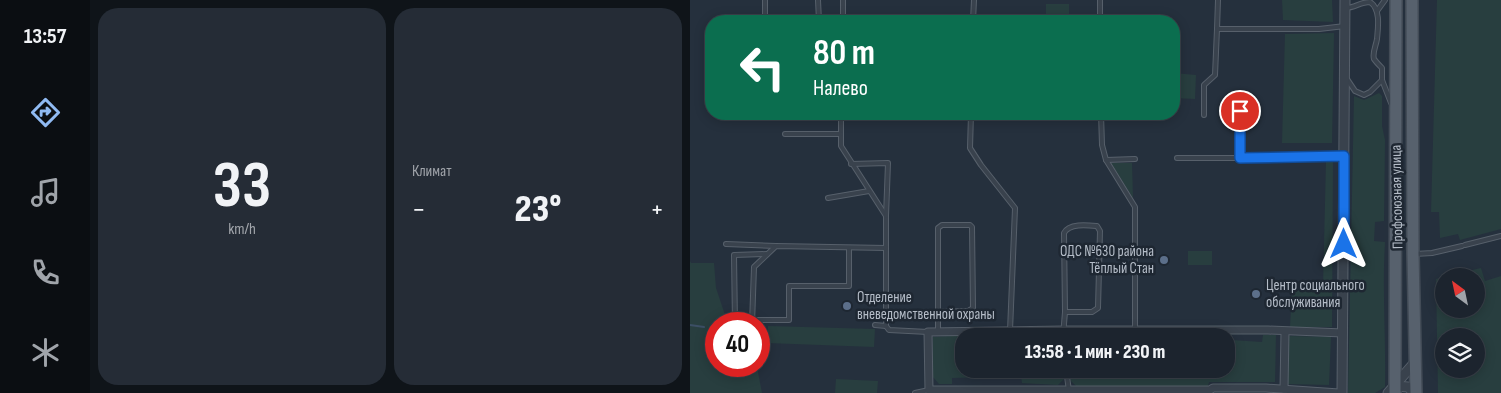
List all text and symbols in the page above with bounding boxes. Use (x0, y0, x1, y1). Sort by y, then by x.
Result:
text: 13:57 (24, 23, 66, 50)
text: 80 m (813, 32, 875, 75)
icon: left (730, 35, 795, 100)
text: Налево (813, 75, 868, 102)
pin (1219, 90, 1261, 132)
icon: directions (28, 95, 63, 130)
icon: arrive (1226, 97, 1254, 125)
street label: Профсоюзная улица (1387, 144, 1407, 249)
text: 33 (213, 148, 271, 226)
text: Климат (412, 162, 452, 181)
icon: music (28, 175, 63, 210)
text: 23° (515, 187, 561, 232)
text: − (412, 193, 426, 226)
text: + (650, 193, 664, 226)
position arrow (1317, 217, 1369, 269)
text: km/h (228, 220, 256, 239)
place label: ОДС №630 района Тёплый Стан (1060, 242, 1154, 278)
marker: ОДС №630 района Тёплый Стан (1158, 254, 1170, 266)
icon: phone (28, 255, 63, 290)
north arrow (1435, 268, 1485, 318)
map controls (1435, 268, 1485, 378)
place label: Центр социального обслуживания (1266, 276, 1365, 312)
place label: Отделение вневедомственной охраны (857, 288, 995, 324)
marker: Центр социального обслуживания (1250, 288, 1262, 300)
marker: Отделение вневедомственной охраны (841, 300, 853, 312)
speed limit sign: 40 (705, 312, 770, 377)
button: layers (1435, 328, 1485, 378)
icon: climate (28, 335, 63, 370)
text: 13:58 · 1 мин · 230 m (1025, 341, 1165, 364)

